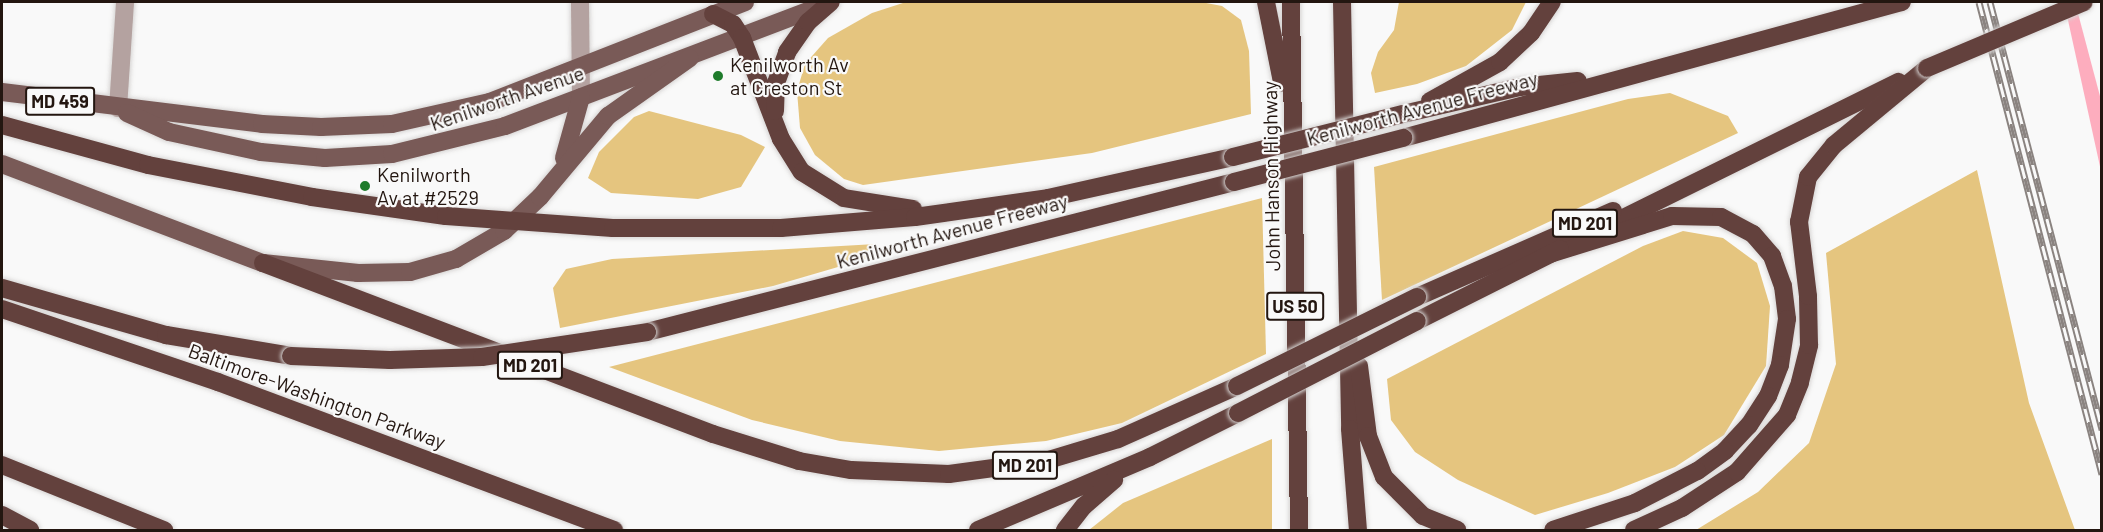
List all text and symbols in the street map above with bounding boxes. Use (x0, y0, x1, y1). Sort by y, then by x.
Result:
place label: Kenilworth Av at Creston St (730, 52, 849, 99)
street label: Kenilworth Avenue (427, 60, 587, 136)
street label: Kenilworth Avenue Freeway (1304, 66, 1540, 150)
marker: Kenilworth Av at Creston St (711, 69, 725, 83)
street label: John Hanson Highway (1257, 81, 1285, 271)
road number: MD 459 (24, 86, 96, 116)
place label: Kenilworth Av at #2529 (377, 162, 479, 209)
marker: Kenilworth Av at #2529 (358, 179, 372, 193)
street label: Kenilworth Avenue Freeway (834, 189, 1070, 273)
road number: MD 201 (1550, 208, 1620, 238)
road number: US 50 (1265, 291, 1325, 321)
street label: Baltimore-Washington Parkway (185, 338, 449, 454)
road number: MD 201 (496, 350, 564, 380)
road number: MD 201 (990, 450, 1060, 480)

